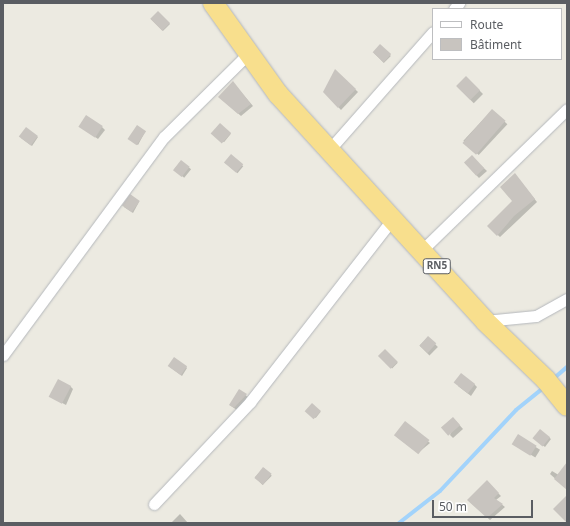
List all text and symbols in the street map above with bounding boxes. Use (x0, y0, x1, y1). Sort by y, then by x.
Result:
legend (432, 8, 562, 60)
text: Route (470, 16, 503, 33)
text: Bâtiment (470, 36, 522, 53)
road number: RN5 (422, 258, 452, 274)
scale bar (434, 492, 535, 518)
text: 50 m (439, 498, 467, 515)

